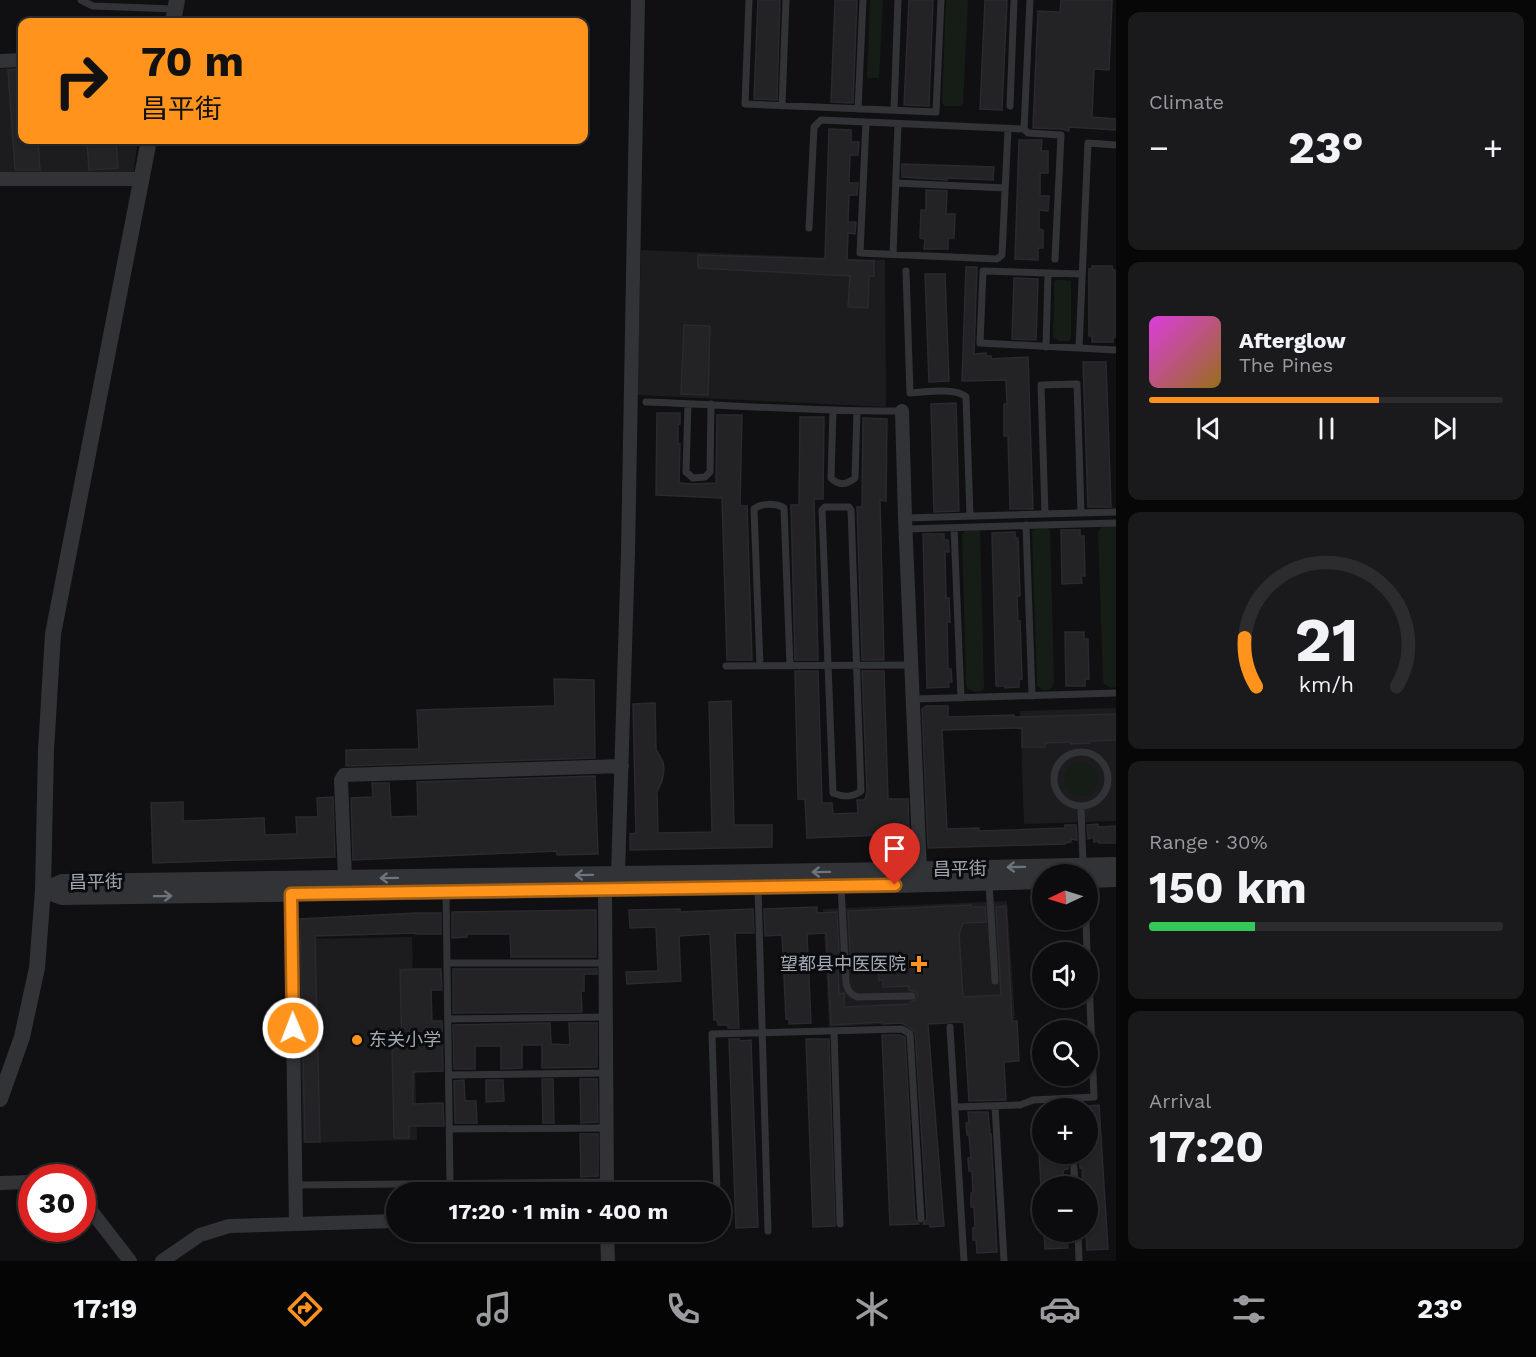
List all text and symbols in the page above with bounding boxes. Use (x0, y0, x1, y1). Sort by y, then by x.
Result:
text: 70 m (141, 37, 244, 86)
icon: right (42, 42, 120, 120)
text: Climate (1149, 90, 1224, 114)
text: 昌平街 (141, 93, 222, 125)
text: 23° (1288, 121, 1364, 174)
text: − (1149, 128, 1169, 167)
text: + (1483, 128, 1503, 167)
text: Afterglow (1239, 328, 1346, 353)
text: The Pines (1239, 353, 1333, 377)
icon: previous (1192, 412, 1225, 445)
icon: pause (1310, 412, 1343, 445)
icon: next (1428, 412, 1461, 445)
text: 21 (1294, 604, 1358, 677)
text: km/h (1298, 673, 1354, 698)
pin (869, 823, 920, 885)
text: Range · 30% (1149, 830, 1268, 854)
icon: arrive (878, 832, 911, 865)
street label: 昌平街 (933, 858, 987, 879)
text: 150 km (1149, 861, 1307, 914)
one-way arrow (1006, 862, 1026, 873)
north arrow (1032, 864, 1098, 930)
map controls (1032, 864, 1098, 1242)
one-way arrow (811, 866, 831, 877)
one-way arrow (574, 869, 594, 881)
street label: 昌平街 (69, 871, 123, 892)
one-way arrow (379, 872, 399, 884)
one-way arrow (152, 890, 172, 901)
button: sound (1032, 942, 1098, 1008)
place label: 望都县中医医院 (780, 953, 906, 974)
marker: 望都县中医医院 (910, 955, 928, 973)
position arrow (261, 996, 325, 1060)
button: search (1032, 1020, 1098, 1086)
place label: 东关小学 (369, 1029, 441, 1050)
marker: 东关小学 (350, 1033, 364, 1047)
text: Arrival (1149, 1089, 1211, 1113)
button: + (1032, 1098, 1098, 1164)
text: 17:20 (1149, 1120, 1264, 1173)
speed limit sign: 30 (18, 1164, 96, 1242)
button: − (1032, 1176, 1098, 1242)
text: 17:20 · 1 min · 400 m (449, 1199, 668, 1224)
icon: directions (284, 1288, 326, 1330)
icon: music (473, 1288, 515, 1330)
icon: phone (662, 1288, 704, 1330)
icon: climate (851, 1288, 893, 1330)
icon: car (1039, 1288, 1081, 1330)
icon: filters (1228, 1288, 1270, 1330)
text: 17:19 (73, 1293, 137, 1325)
text: 23° (1417, 1293, 1463, 1325)

